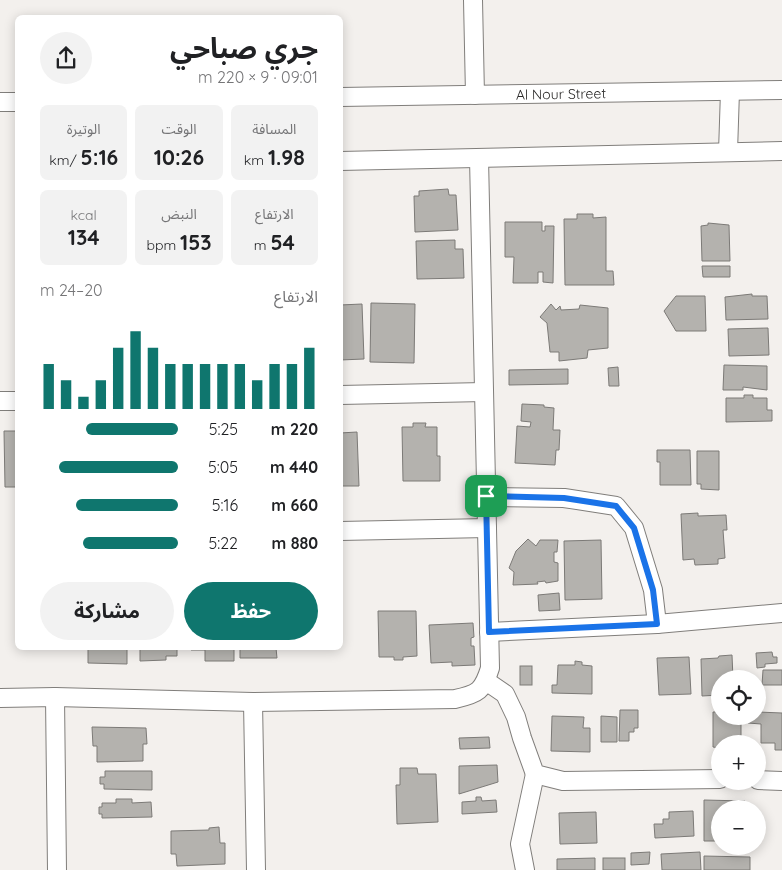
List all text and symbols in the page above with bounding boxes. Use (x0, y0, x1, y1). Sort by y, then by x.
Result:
text: جري صباحي (170, 30, 318, 65)
button: share (40, 32, 92, 84)
text: 09:01 · 9 × 220 m (198, 67, 318, 87)
street label: Al Nour Street (516, 84, 606, 104)
text: الوتيرة (67, 120, 101, 138)
text: الوقت (161, 120, 197, 138)
text: المسافة (252, 120, 296, 138)
text: 5:16 (81, 144, 118, 170)
text: 10:26 (154, 144, 204, 170)
text: 1.98 (268, 144, 305, 170)
text: /km (49, 151, 81, 169)
text: km (244, 151, 268, 169)
text: النبض (161, 205, 197, 223)
text: الارتفاع (255, 205, 294, 223)
text: kcal (71, 206, 97, 224)
text: 134 (68, 224, 100, 250)
text: 153 (180, 229, 212, 255)
text: 54 (270, 229, 295, 255)
text: bpm (146, 236, 180, 254)
text: m (254, 236, 270, 254)
text: 20–24 m (40, 280, 103, 300)
text: الارتفاع (274, 286, 318, 306)
text: 5:25 (209, 419, 238, 439)
text: 220 m (271, 419, 318, 439)
text: 5:05 (208, 457, 238, 477)
text: 440 m (270, 457, 318, 477)
pin (465, 475, 507, 517)
icon: arrive (472, 482, 500, 510)
text: 5:16 (212, 495, 238, 515)
text: 660 m (271, 495, 318, 515)
text: 5:22 (209, 533, 238, 553)
text: 880 m (271, 533, 318, 553)
button: مشاركة (40, 582, 174, 640)
button: حفظ (184, 582, 318, 640)
map controls (711, 670, 766, 855)
button: locate (711, 670, 766, 725)
button: + (711, 735, 766, 790)
button: − (711, 800, 766, 855)

